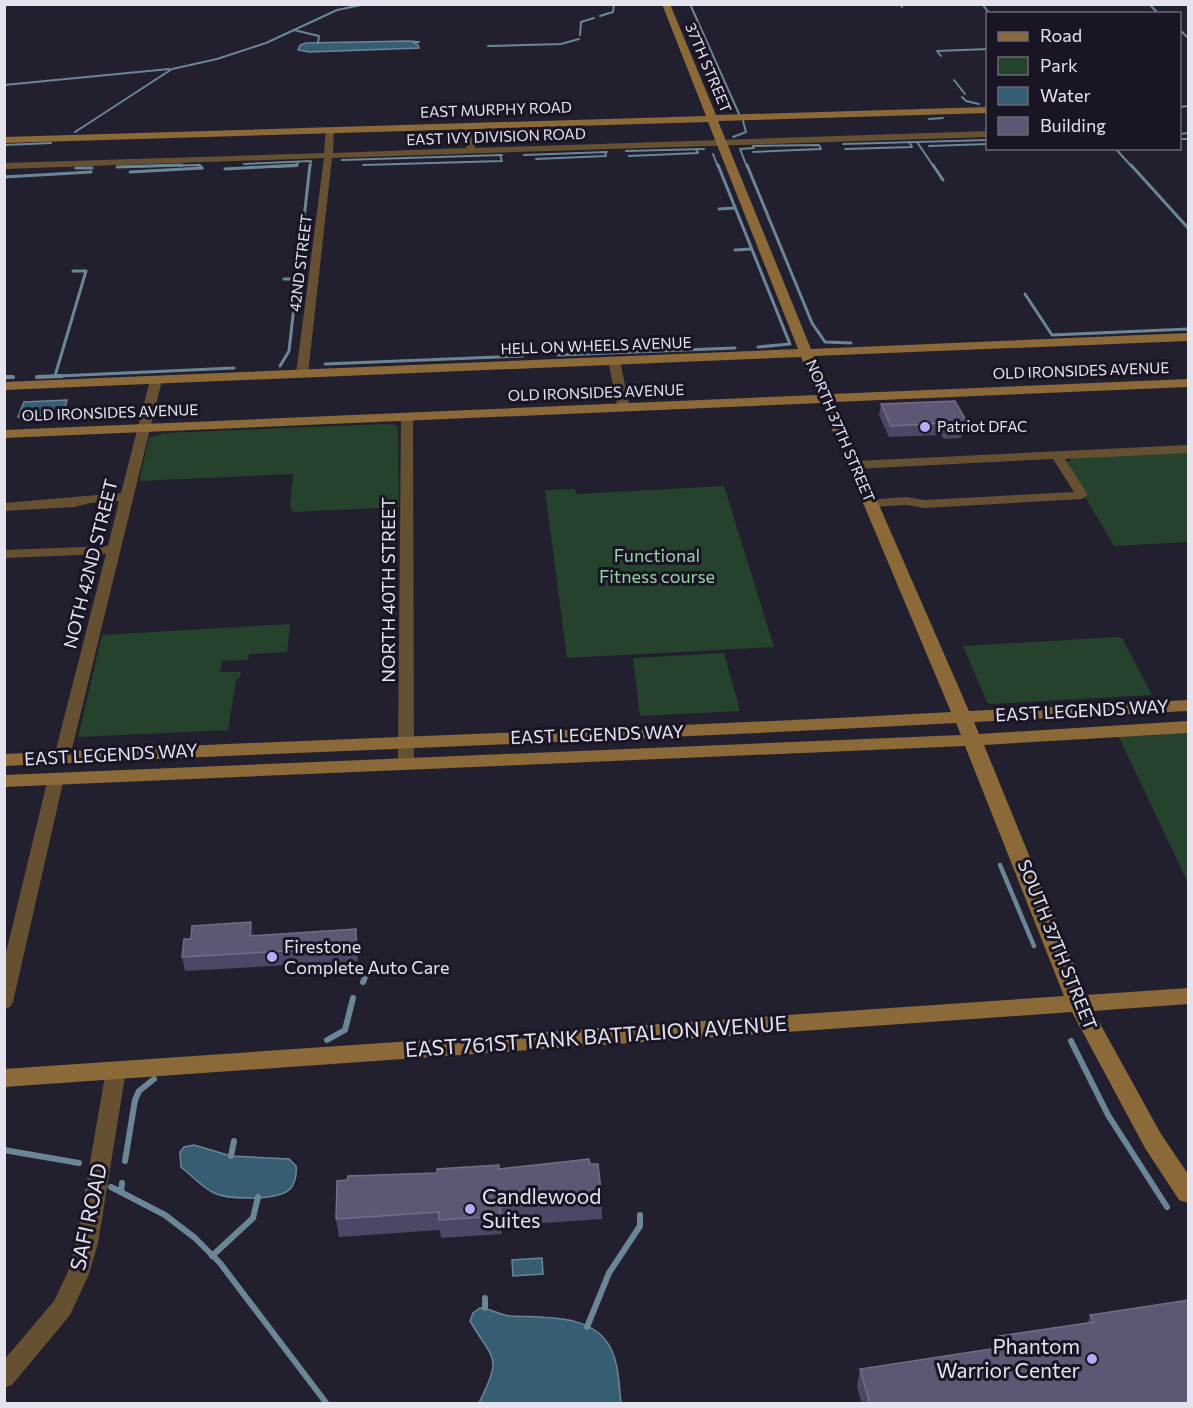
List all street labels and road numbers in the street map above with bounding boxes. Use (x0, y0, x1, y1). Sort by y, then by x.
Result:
street label: 37TH STREET (682, 20, 736, 116)
street label: EAST MURPHY ROAD (420, 97, 572, 121)
street label: EAST IVY DIVISION ROAD (406, 124, 586, 148)
street label: 42ND STREET (285, 213, 315, 313)
street label: HELL ON WHEELS AVENUE (500, 333, 692, 357)
street label: NORTH 37TH STREET (803, 357, 879, 505)
street label: OLD IRONSIDES AVENUE (992, 358, 1170, 382)
street label: OLD IRONSIDES AVENUE (507, 380, 685, 404)
street label: OLD IRONSIDES AVENUE (21, 400, 199, 424)
street label: NOTH 42ND STREET (58, 477, 122, 651)
street label: NORTH 40TH STREET (377, 497, 399, 683)
street label: EAST LEGENDS WAY (995, 694, 1170, 726)
street label: EAST LEGENDS WAY (510, 720, 684, 748)
street label: EAST LEGENDS WAY (24, 738, 199, 770)
street label: SOUTH 37TH STREET (1014, 856, 1102, 1033)
street label: EAST 761ST TANK BATTALION AVENUE (404, 1010, 788, 1061)
street label: SAFI ROAD (64, 1161, 111, 1273)

